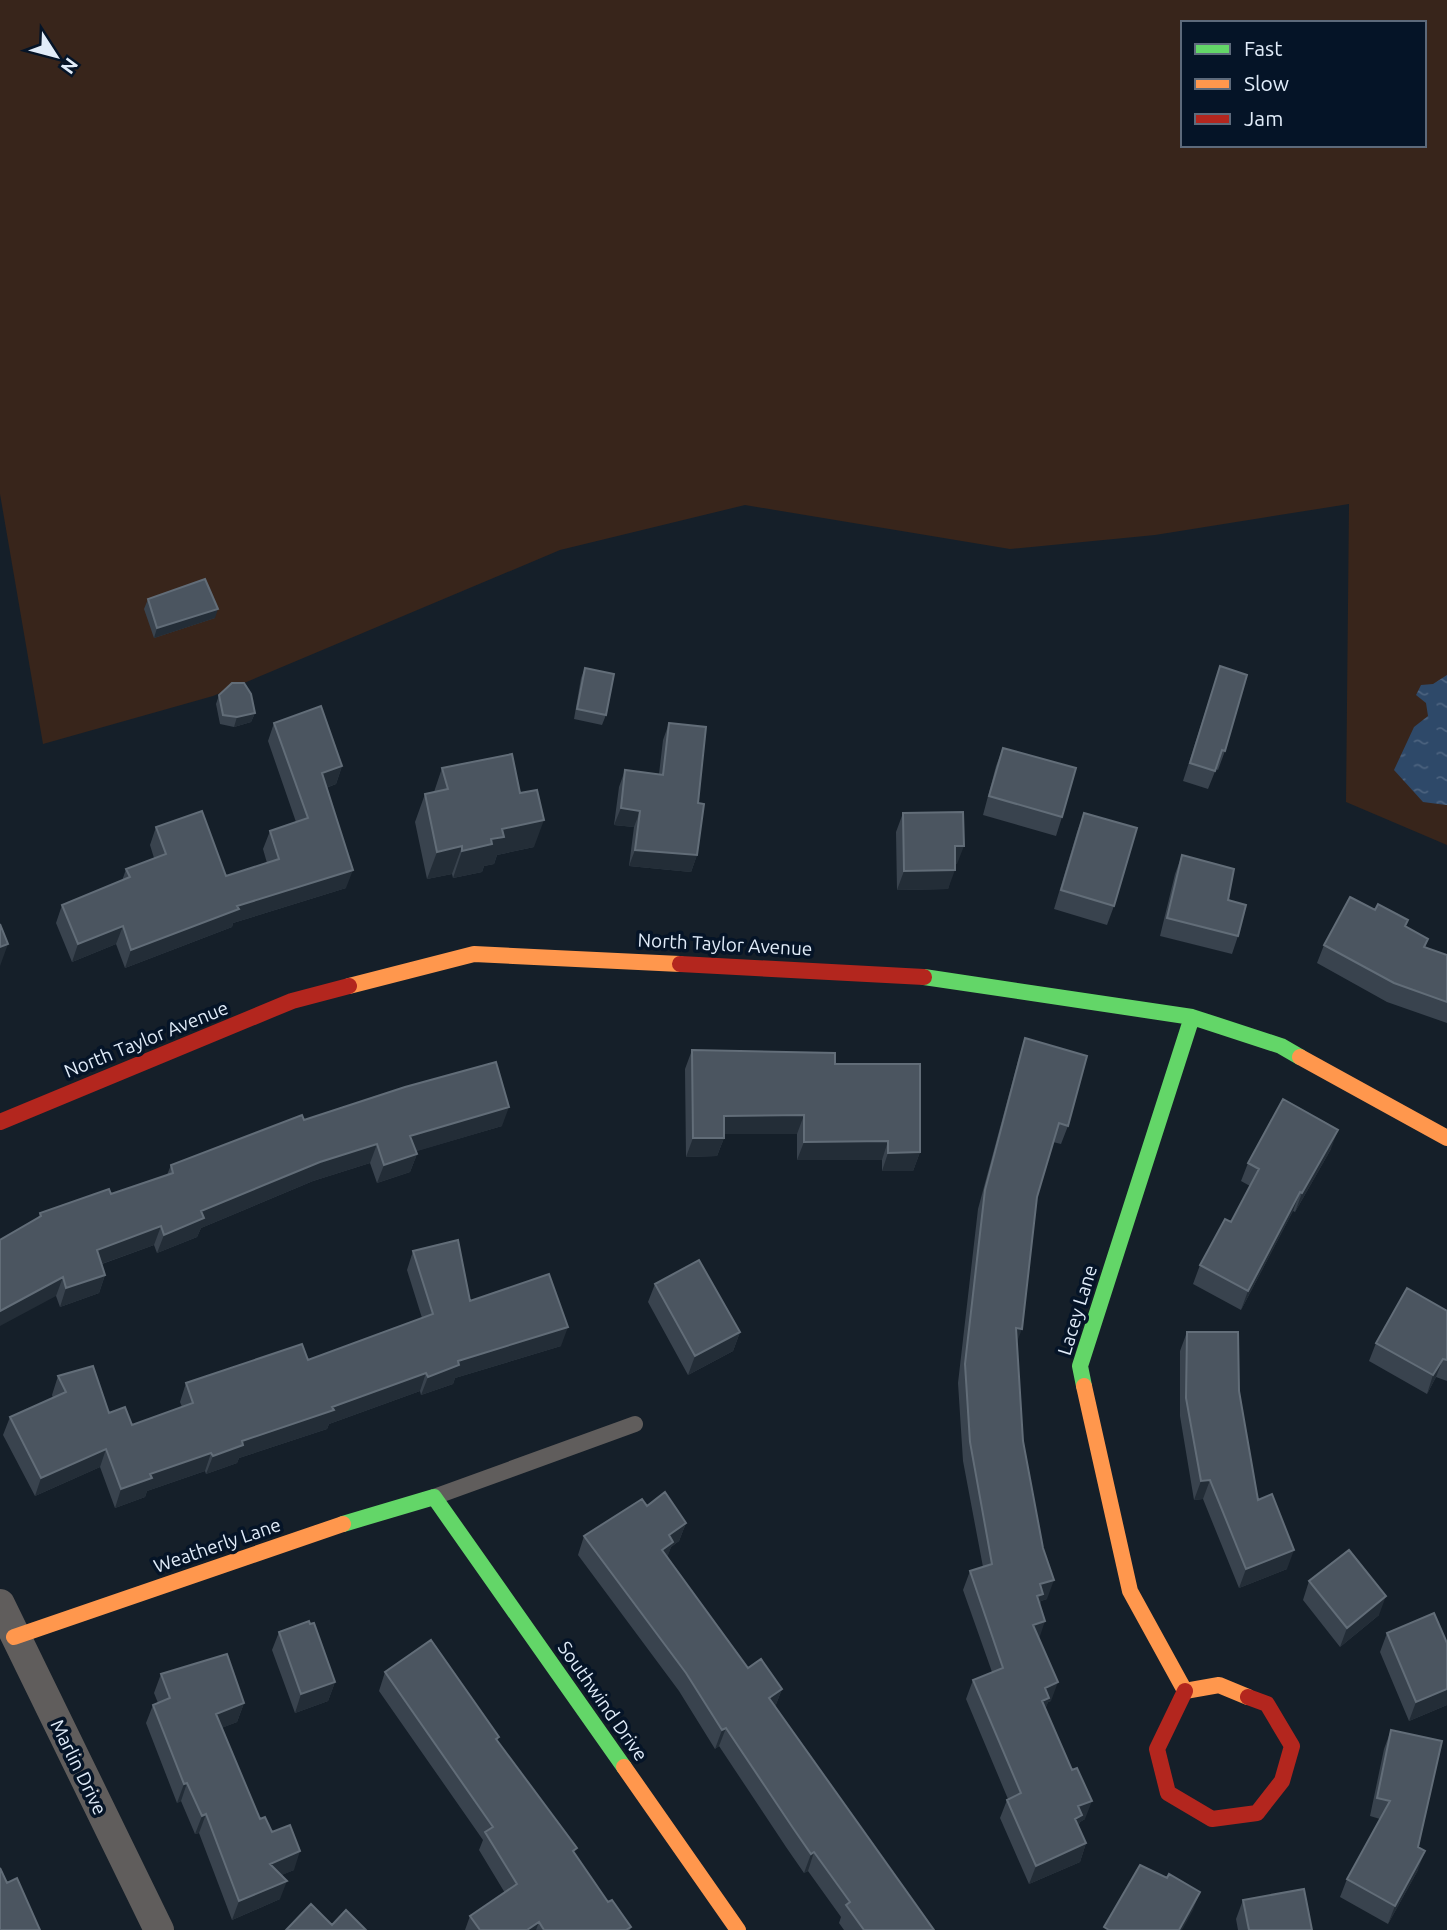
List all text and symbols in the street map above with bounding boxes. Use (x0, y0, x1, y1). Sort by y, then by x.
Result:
north arrow (21, 21, 91, 91)
legend (1181, 21, 1426, 147)
text: Fast (1244, 36, 1282, 60)
text: N (57, 54, 83, 78)
text: Slow (1244, 71, 1289, 95)
text: Jam (1244, 106, 1283, 130)
street label: North Taylor Avenue (637, 928, 813, 960)
street label: North Taylor Avenue (61, 996, 231, 1082)
street label: Lacey Lane (1053, 1262, 1101, 1358)
street label: Weatherly Lane (151, 1513, 283, 1577)
street label: Southwind Drive (554, 1637, 652, 1765)
street label: Marlin Drive (46, 1716, 112, 1818)

